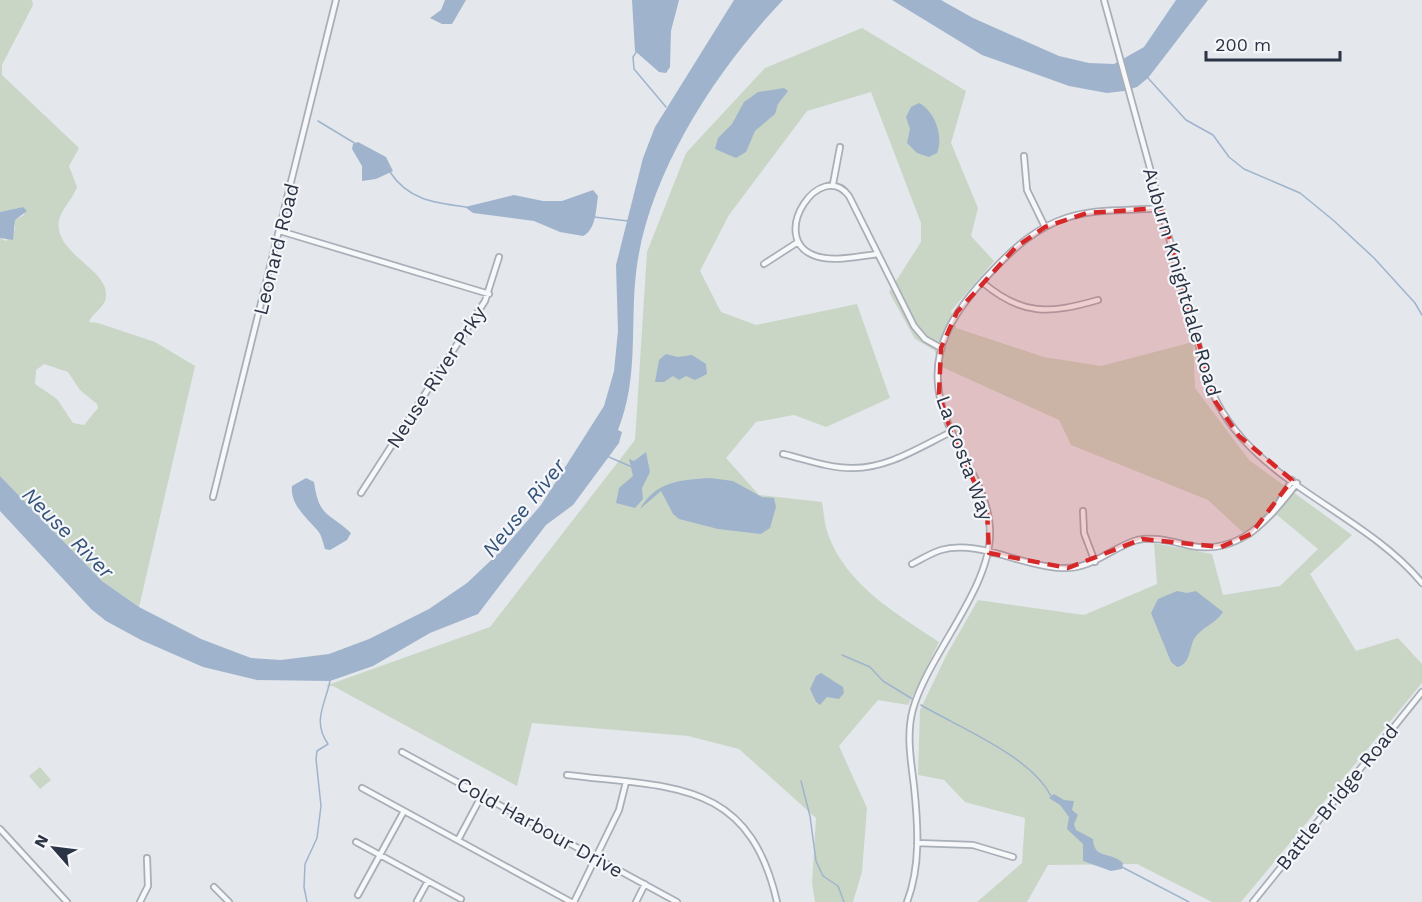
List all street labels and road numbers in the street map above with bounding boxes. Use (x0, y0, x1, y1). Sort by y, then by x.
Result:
street label: Auburn Knightdale Road (1138, 165, 1226, 399)
street label: Leonard Road (248, 181, 304, 317)
street label: Neuse River Prky (381, 301, 491, 452)
street label: La Costa Way (931, 392, 999, 524)
street label: Battle Bridge Road (1271, 719, 1403, 875)
street label: Cold Harbour Drive (453, 771, 627, 883)

